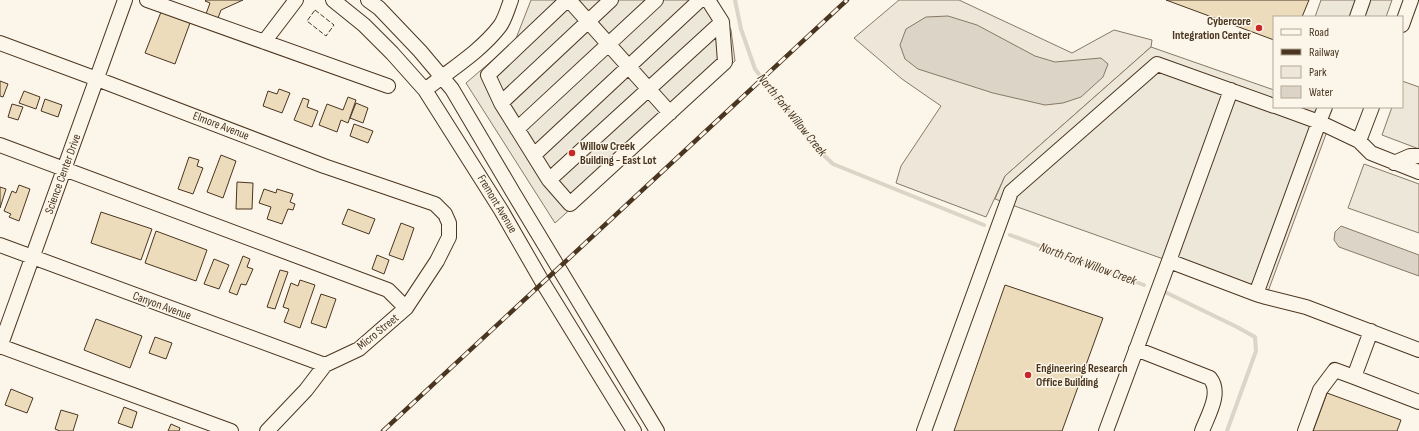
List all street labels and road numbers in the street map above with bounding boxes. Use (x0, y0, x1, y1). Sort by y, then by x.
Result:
street label: Elmore Avenue (191, 108, 251, 144)
street label: Science Center Drive (42, 132, 84, 216)
street label: Fremont Avenue (474, 172, 520, 236)
street label: Canyon Avenue (131, 288, 193, 324)
street label: Micro Street (354, 310, 402, 353)

